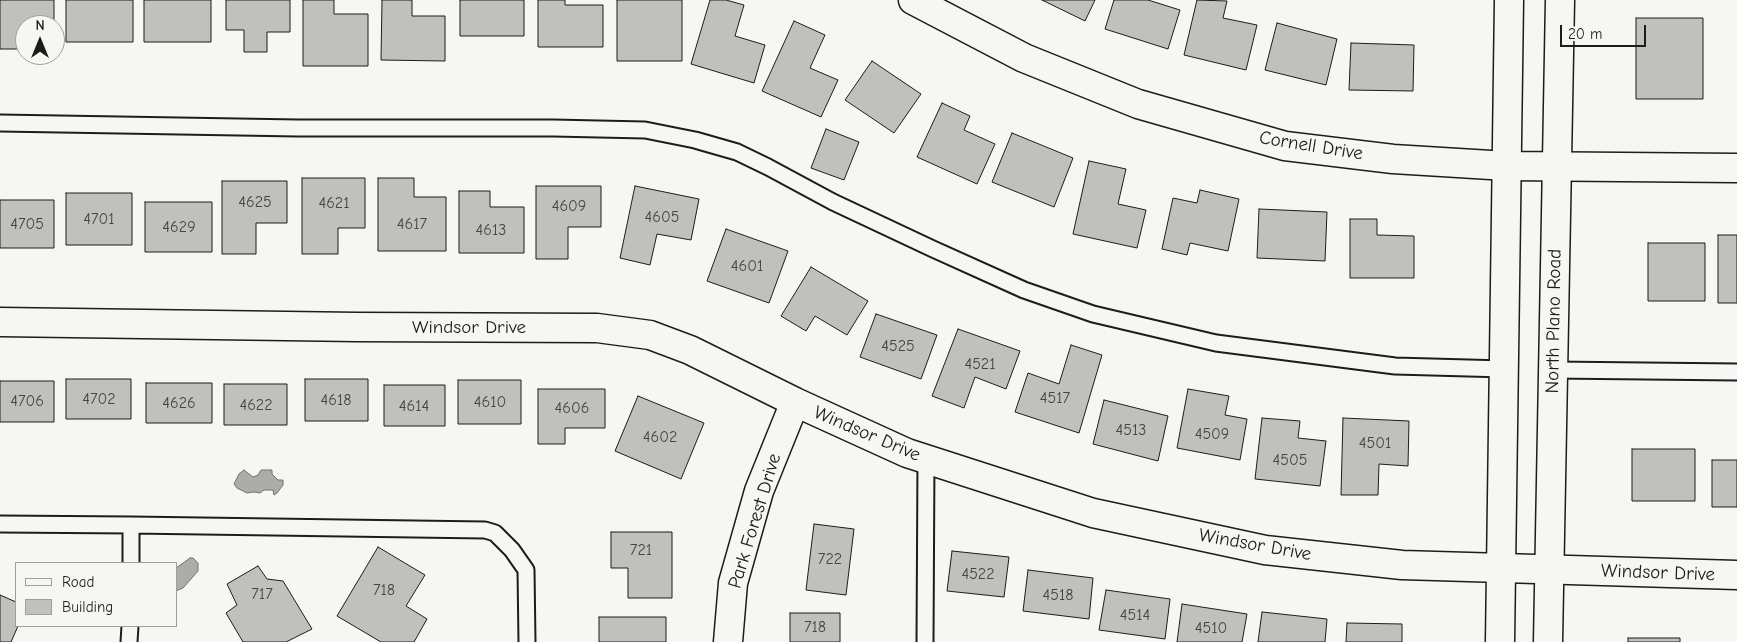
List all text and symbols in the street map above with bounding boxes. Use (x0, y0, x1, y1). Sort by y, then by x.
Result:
north arrow (15, 15, 65, 65)
scale bar (1562, 15, 1648, 47)
text: N (35, 17, 45, 34)
text: 20 m (1568, 25, 1602, 43)
street label: Cornell Drive (1257, 127, 1365, 165)
house number: 4625 (238, 192, 272, 212)
house number: 4621 (318, 193, 350, 213)
house number: 4609 (552, 196, 586, 216)
house number: 4605 (645, 207, 679, 227)
house number: 4701 (83, 209, 115, 229)
house number: 4705 (10, 214, 44, 234)
house number: 4617 (397, 214, 427, 234)
house number: 4629 (162, 217, 196, 237)
house number: 4613 (476, 220, 506, 240)
street label: North Plano Road (1541, 249, 1567, 393)
house number: 4601 (731, 256, 763, 276)
street label: Windsor Drive (412, 317, 526, 339)
house number: 4525 (881, 336, 915, 356)
house number: 4521 (964, 354, 996, 374)
house number: 4517 (1040, 388, 1070, 408)
house number: 4702 (82, 389, 116, 409)
house number: 4618 (321, 390, 351, 410)
house number: 4706 (10, 391, 44, 411)
house number: 4610 (474, 392, 506, 412)
house number: 4626 (162, 393, 196, 413)
house number: 4622 (239, 395, 273, 415)
house number: 4614 (399, 396, 429, 416)
house number: 4606 (555, 398, 589, 418)
street label: Windsor Drive (810, 401, 924, 467)
house number: 4513 (1116, 420, 1146, 440)
house number: 4509 (1195, 424, 1229, 444)
house number: 4602 (643, 427, 677, 447)
house number: 4501 (1359, 433, 1391, 453)
house number: 4505 (1273, 450, 1307, 470)
street label: Park Forest Drive (724, 451, 786, 591)
street label: Windsor Drive (1197, 524, 1313, 566)
house number: 721 (630, 540, 652, 560)
house number: 722 (818, 549, 842, 569)
street label: Windsor Drive (1601, 560, 1715, 586)
legend (15, 562, 178, 627)
house number: 4522 (961, 564, 995, 584)
text: Road (62, 573, 94, 591)
house number: 718 (373, 580, 395, 600)
house number: 717 (251, 584, 273, 604)
house number: 4518 (1043, 585, 1073, 605)
text: Building (62, 598, 113, 616)
house number: 4514 (1120, 605, 1150, 625)
house number: 718 (804, 617, 826, 637)
house number: 4510 (1195, 618, 1227, 638)

